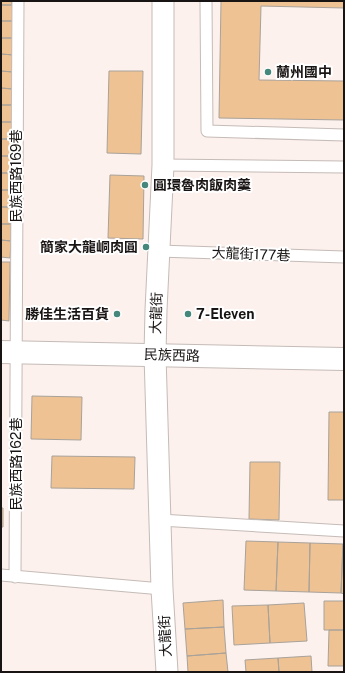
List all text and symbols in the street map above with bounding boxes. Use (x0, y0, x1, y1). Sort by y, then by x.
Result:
place label: 蘭州國中 (276, 64, 332, 80)
marker: 蘭州國中 (263, 67, 273, 77)
street label: 民族西路169巷 (8, 129, 24, 223)
place label: 圓環魯肉飯肉羹 (153, 177, 251, 193)
marker: 圓環魯肉飯肉羹 (140, 180, 150, 190)
place label: 簡家大龍峒肉圓 (40, 239, 138, 255)
marker: 簡家大龍峒肉圓 (141, 242, 151, 252)
street label: 大龍街177巷 (211, 245, 291, 263)
street label: 大龍街 (147, 292, 165, 334)
place label: 勝佳生活百貨 (25, 306, 109, 322)
place label: 7-Eleven (196, 306, 255, 322)
marker: 勝佳生活百貨 (112, 309, 122, 319)
marker: 7-Eleven (183, 309, 193, 319)
street label: 民族西路 (144, 346, 200, 364)
street label: 民族西路162巷 (8, 418, 24, 510)
street label: 大龍街 (156, 615, 174, 657)

